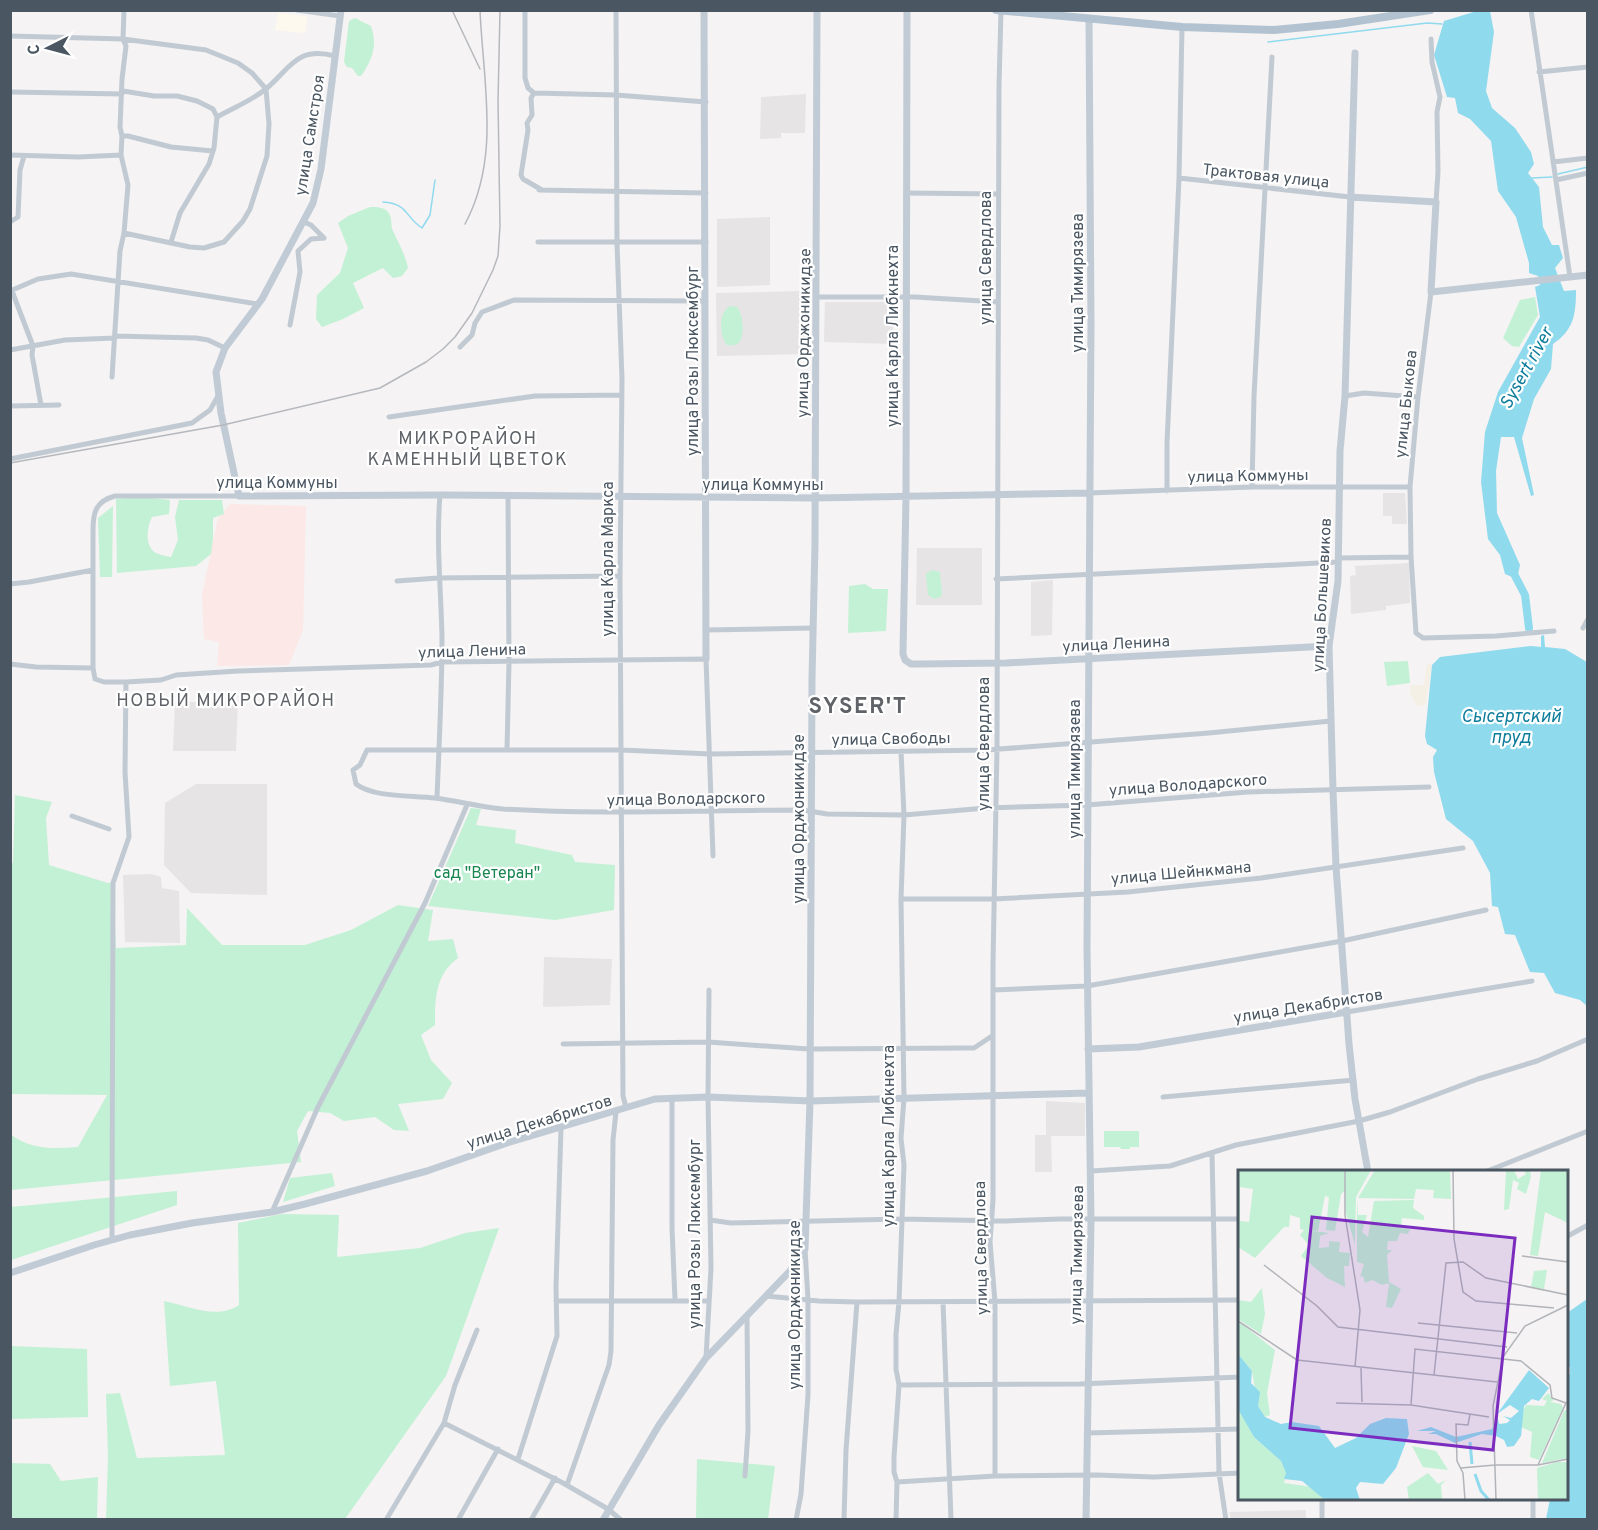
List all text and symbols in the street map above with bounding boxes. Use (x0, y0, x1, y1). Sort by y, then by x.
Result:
north arrow (18, 18, 78, 78)
text: С (25, 43, 46, 55)
street label: улица Самстроя (292, 73, 330, 197)
street label: Трактовая улица (1201, 160, 1330, 194)
street label: улица Свердлова (977, 191, 997, 325)
street label: улица Тимирязева (1069, 213, 1089, 353)
street label: улица Карла Либкнехта (884, 245, 904, 427)
street label: улица Орджоникидзе (794, 248, 816, 418)
street label: улица Розы Люксембург (684, 266, 704, 456)
water label: Sysert river (1495, 322, 1560, 414)
street label: улица Быкова (1391, 349, 1423, 459)
district label: МИКРОРАЙОН КАМЕННЫЙ ЦВЕТОК (368, 426, 568, 472)
street label: улица Коммуны (1187, 466, 1309, 488)
street label: улица Коммуны (216, 474, 338, 494)
street label: улица Коммуны (702, 476, 824, 496)
street label: улица Карла Маркса (599, 481, 619, 637)
street label: улица Большевиков (1309, 517, 1337, 673)
street label: улица Ленина (1062, 632, 1171, 658)
street label: улица Ленина (418, 640, 526, 664)
street label: улица Свердлова (975, 677, 995, 811)
district label: НОВЫЙ МИКРОРАЙОН (116, 688, 336, 713)
district label: SYSER'T (809, 694, 907, 721)
street label: улица Тимирязева (1066, 699, 1086, 839)
water label: Сысертский пруд (1461, 706, 1562, 750)
street label: улица Свободы (831, 729, 951, 751)
street label: улица Орджоникидзе (790, 734, 810, 904)
street label: улица Володарского (1108, 770, 1268, 802)
street label: улица Володарского (607, 789, 766, 811)
street label: улица Шейнкмана (1110, 858, 1252, 890)
park label: сад "Ветеран" (434, 864, 540, 884)
street label: улица Декабристов (1232, 985, 1384, 1029)
street label: улица Карла Либкнехта (880, 1045, 900, 1227)
street label: улица Декабристов (464, 1091, 615, 1155)
street label: улица Розы Люксембург (686, 1139, 706, 1329)
inset map (1238, 1170, 1568, 1500)
street label: улица Свердлова (971, 1181, 993, 1315)
street label: улица Тимирязева (1067, 1185, 1089, 1325)
street label: улица Орджоникидзе (786, 1220, 806, 1390)

